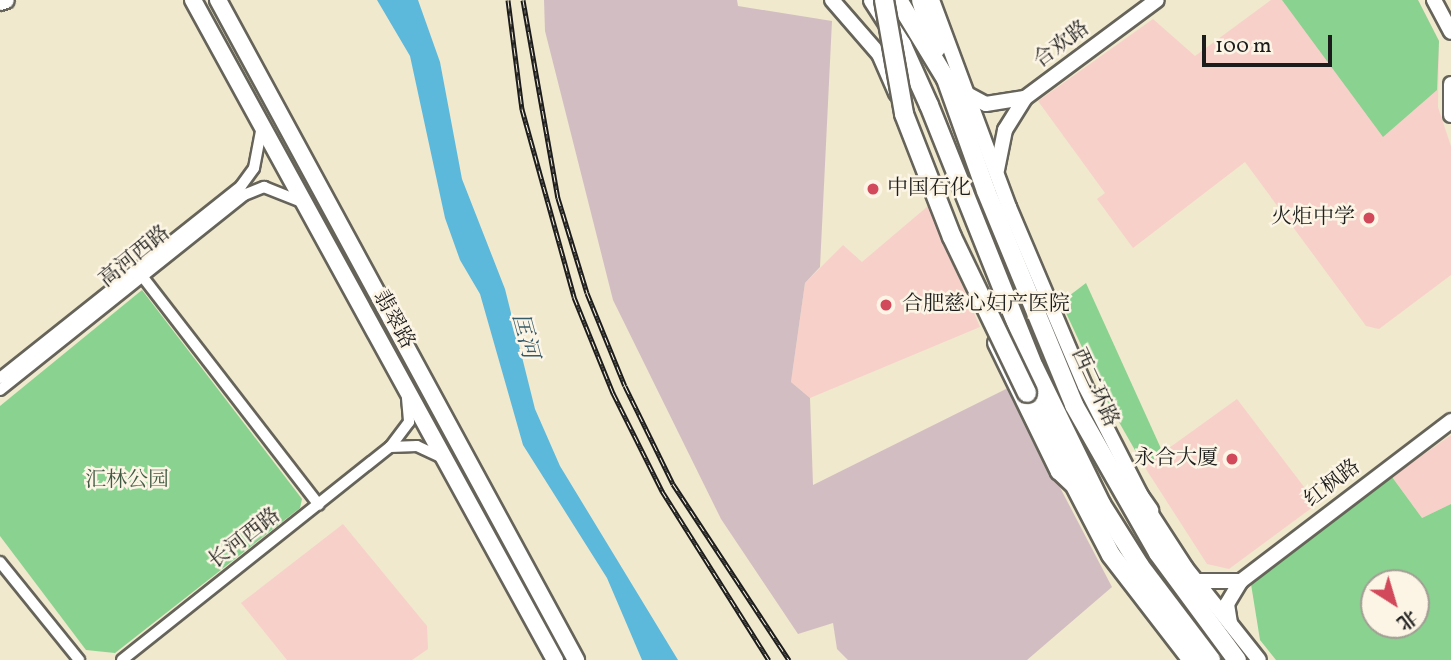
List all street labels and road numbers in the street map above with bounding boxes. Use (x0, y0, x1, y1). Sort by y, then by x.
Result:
street label: 合欢路 (1029, 16, 1095, 74)
street label: 高河西路 (94, 221, 176, 293)
street label: 翡翠路 (367, 286, 419, 354)
street label: 西二环路 (1065, 345, 1123, 431)
street label: 红枫路 (1300, 455, 1366, 513)
street label: 长河西路 (204, 503, 286, 575)

